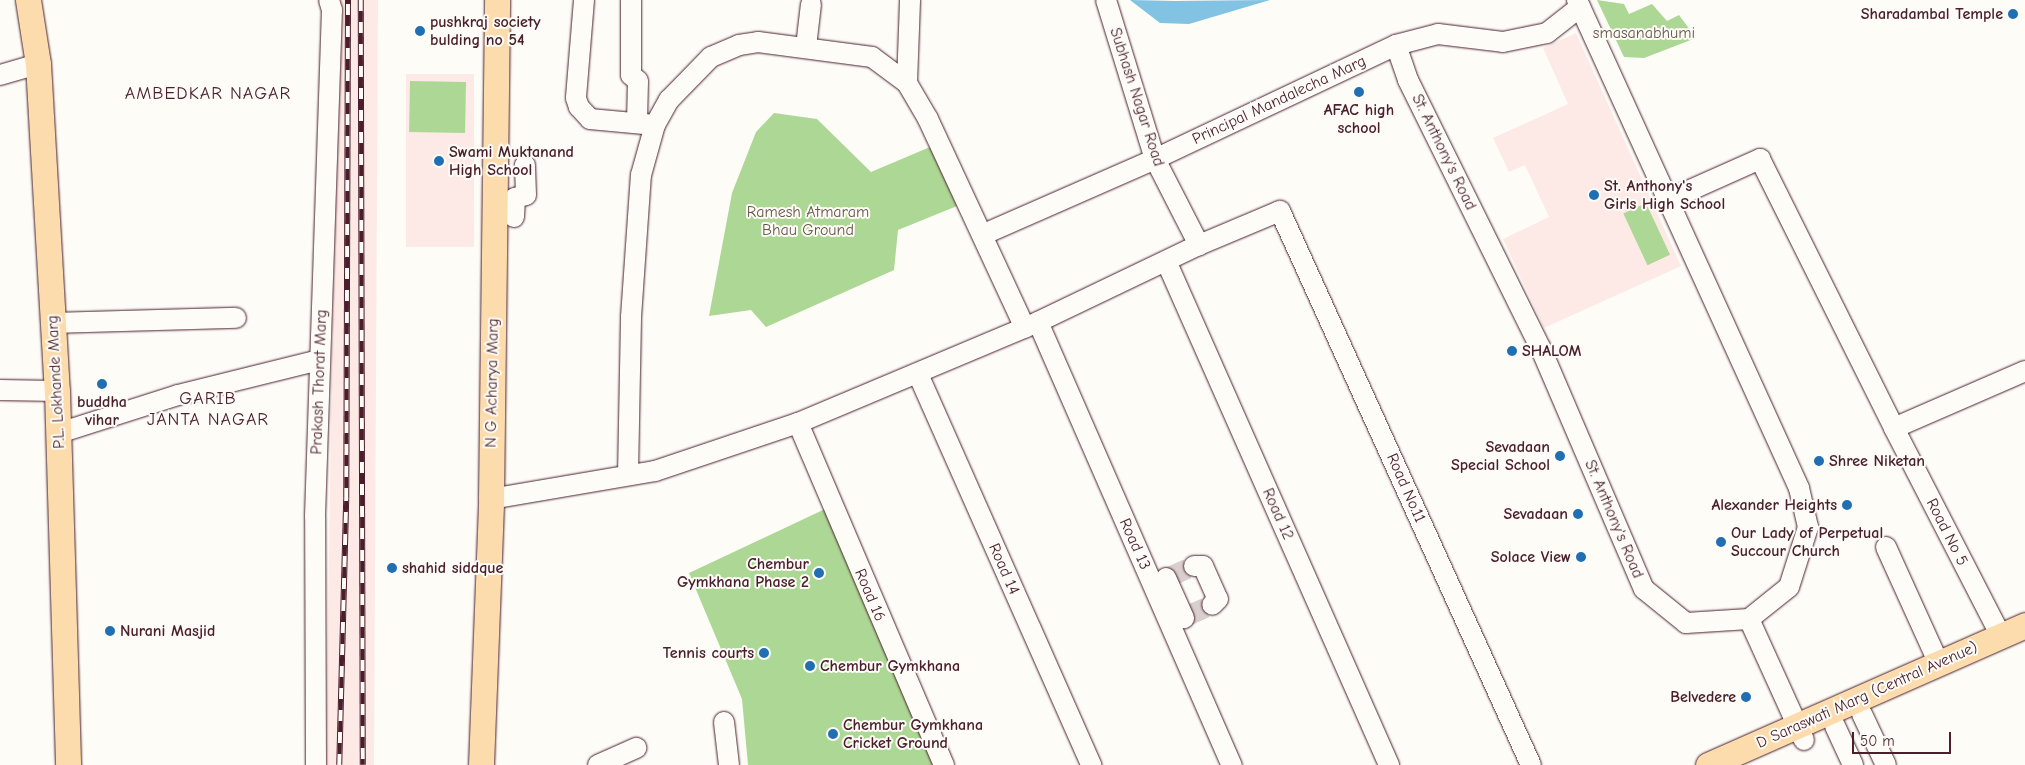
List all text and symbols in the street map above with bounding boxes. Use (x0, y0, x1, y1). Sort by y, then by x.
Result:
place label: Sharadambal Temple (1861, 4, 2003, 24)
marker: Sharadambal Temple (2007, 8, 2019, 20)
place label: pushkraj society bulding no 54 (430, 12, 541, 50)
park label: smasanabhumi (1593, 23, 1695, 43)
marker: pushkraj society bulding no 54 (414, 25, 426, 37)
street label: Subhash Nagar Road (1106, 25, 1168, 169)
street label: Principal Mandalecha Marg (1189, 51, 1369, 149)
district label: AMBEDKAR NAGAR (123, 83, 293, 105)
marker: AFAC high school (1353, 86, 1365, 98)
street label: St. Anthony's Road (1408, 91, 1480, 213)
place label: AFAC high school (1324, 100, 1394, 138)
place label: Swami Muktanand High School (449, 142, 574, 180)
marker: Swami Muktanand High School (433, 155, 445, 167)
place label: St. Anthony's Girls High School (1604, 176, 1725, 214)
marker: St. Anthony's Girls High School (1588, 189, 1600, 201)
park label: Ramesh Atmaram Bhau Ground (747, 202, 869, 240)
street label: Prakash Thorat Marg (307, 309, 331, 455)
street label: P.L. Lokhande Marg (43, 315, 69, 449)
street label: N G Acharya Marg (481, 318, 503, 448)
place label: SHALOM (1522, 341, 1581, 361)
marker: SHALOM (1506, 345, 1518, 357)
marker: buddha vihar (96, 378, 108, 390)
district label: GARIB JANTA NAGAR (146, 389, 270, 432)
place label: buddha vihar (77, 392, 127, 430)
place label: Sevadaan Special School (1451, 437, 1550, 475)
street label: Road No.11 (1382, 450, 1430, 526)
marker: Sevadaan Special School (1554, 450, 1566, 462)
place label: Shree Niketan (1829, 451, 1925, 471)
marker: Shree Niketan (1813, 455, 1825, 467)
street label: St. Anthony's Road (1580, 457, 1648, 581)
street label: Road 12 (1258, 485, 1298, 543)
place label: Alexander Heights (1711, 495, 1837, 515)
street label: Road No 5 (1922, 495, 1972, 569)
marker: Alexander Heights (1841, 499, 1853, 511)
place label: Sevadaan (1503, 504, 1568, 524)
marker: Sevadaan (1572, 508, 1584, 520)
street label: Road 13 (1115, 515, 1155, 573)
place label: Our Lady of Perpetual Succour Church (1731, 523, 1883, 561)
marker: Our Lady of Perpetual Succour Church (1715, 536, 1727, 548)
street label: Road 14 (984, 540, 1024, 598)
place label: Solace View (1491, 547, 1571, 567)
marker: Solace View (1575, 551, 1587, 563)
place label: Chembur Gymkhana Phase 2 (677, 554, 809, 592)
place label: shahid siddque (402, 558, 503, 578)
marker: shahid siddque (386, 562, 398, 574)
street label: Road 16 (850, 566, 890, 624)
marker: Chembur Gymkhana Phase 2 (813, 567, 825, 579)
place label: Nurani Masjid (120, 621, 215, 641)
marker: Nurani Masjid (104, 625, 116, 637)
street label: D Saraswati Marg (Central Avenue) (1753, 637, 1981, 753)
place label: Tennis courts (663, 643, 754, 663)
marker: Tennis courts (758, 647, 770, 659)
place label: Chembur Gymkhana (820, 656, 960, 676)
marker: Chembur Gymkhana (804, 660, 816, 672)
place label: Belvedere (1670, 687, 1736, 707)
marker: Belvedere (1740, 691, 1752, 703)
place label: Chembur Gymkhana Cricket Ground (843, 715, 983, 753)
scale bar (1855, 722, 1954, 754)
marker: Chembur Gymkhana Cricket Ground (827, 728, 839, 740)
text: 50 m (1860, 732, 1895, 750)

